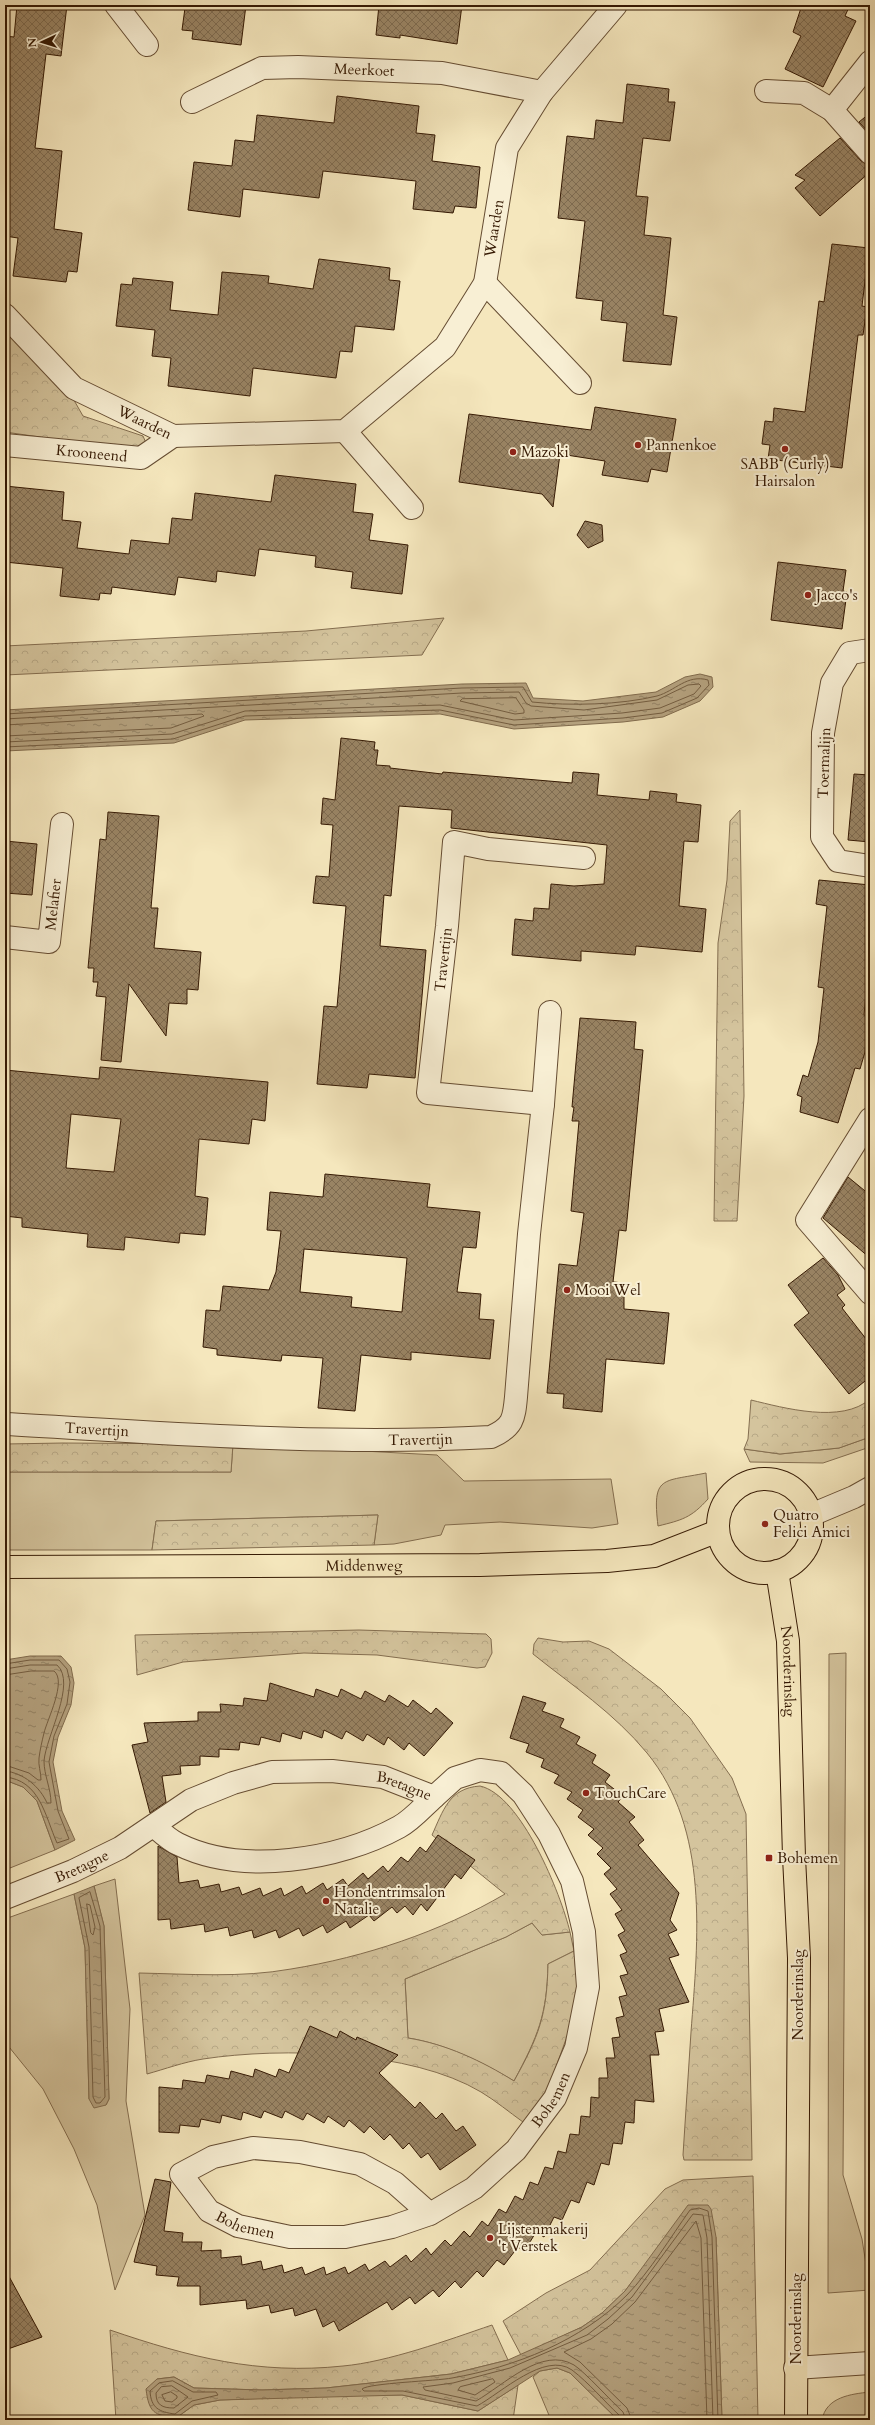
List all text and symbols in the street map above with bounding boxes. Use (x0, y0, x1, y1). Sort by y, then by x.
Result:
north arrow (22, 22, 62, 62)
text: N (25, 37, 40, 48)
street label: Meerkoet (333, 58, 395, 81)
street label: Waarden (479, 197, 509, 260)
street label: Waarden (113, 400, 176, 444)
place label: Pannenkoe (646, 435, 717, 455)
street label: Krooneend (55, 440, 128, 467)
marker: Pannenkoe (633, 440, 643, 450)
place label: Mazoki (521, 442, 569, 462)
marker: SABB (Curly) Hairsalon (780, 444, 790, 454)
marker: Mazoki (508, 447, 518, 457)
place label: SABB (Curly) Hairsalon (740, 454, 830, 491)
place label: Jacco's (814, 585, 858, 605)
marker: Jacco's (803, 590, 813, 600)
street label: Toermalijn (813, 727, 835, 799)
street label: Melafier (40, 877, 66, 931)
street label: Travertijn (430, 926, 457, 993)
place label: Mooi Wel (575, 1280, 641, 1300)
marker: Mooi Wel (562, 1285, 572, 1295)
street label: Travertijn (64, 1417, 130, 1441)
street label: Travertijn (388, 1429, 454, 1450)
place label: Quatro Felici Amici (773, 1505, 850, 1542)
marker: Quatro Felici Amici (760, 1519, 770, 1529)
street label: Middenweg (325, 1555, 403, 1576)
street label: Noorderinslag (776, 1624, 800, 1718)
street label: Bretagne (376, 1766, 435, 1805)
place label: TouchCare (594, 1783, 667, 1803)
marker: TouchCare (581, 1788, 591, 1798)
street label: Bretagne (52, 1845, 112, 1887)
place label: Bohemen (777, 1848, 839, 1868)
marker: Bohemen (764, 1853, 774, 1863)
place label: Hondentrimsalon Natalie (334, 1882, 446, 1919)
marker: Hondentrimsalon Natalie (321, 1896, 331, 1906)
street label: Noorderinslag (788, 1949, 808, 2041)
street label: Bohemen (527, 2068, 575, 2131)
street label: Bohemen (212, 2206, 277, 2244)
place label: Lijstenmakerij 't Verstek (498, 2219, 589, 2256)
marker: Lijstenmakerij 't Verstek (485, 2233, 495, 2243)
street label: Noorderinslag (786, 2273, 806, 2365)

